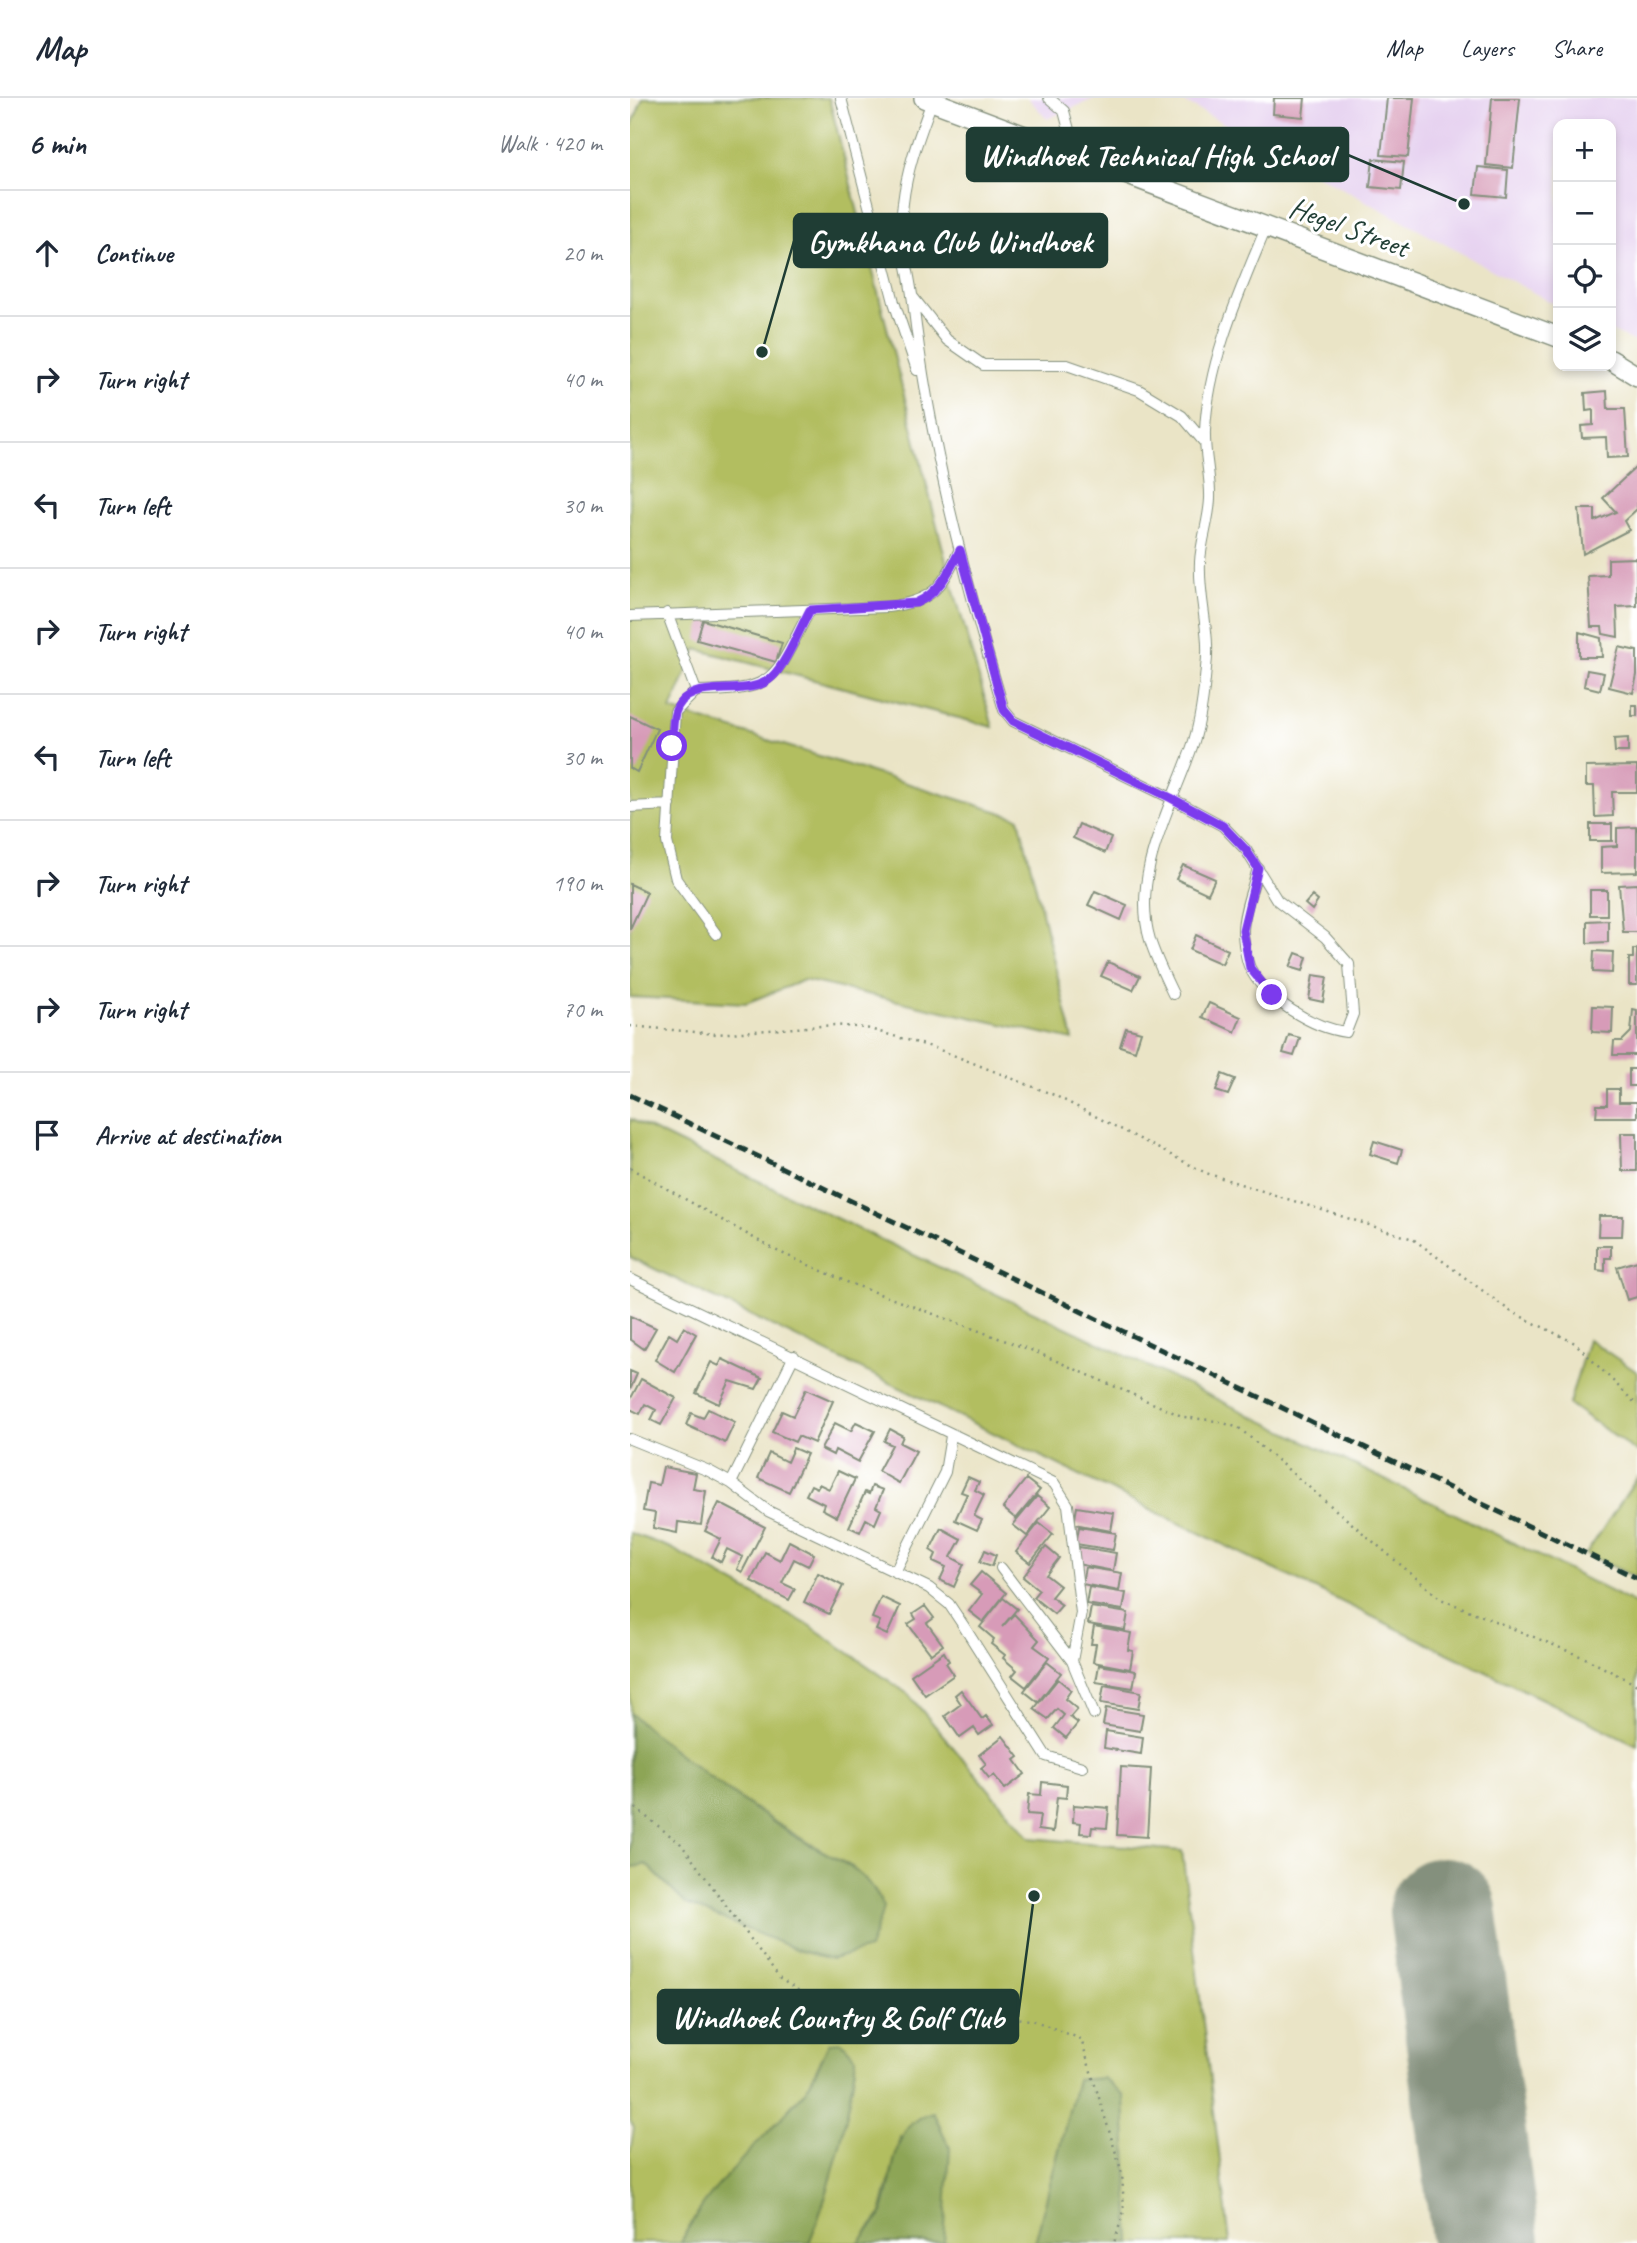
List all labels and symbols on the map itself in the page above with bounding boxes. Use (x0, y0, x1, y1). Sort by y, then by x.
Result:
callout: Windhoek Technical High School (967, 128, 1348, 181)
text: Windhoek Technical High School (980, 135, 1340, 176)
street label: Hegel Street (1284, 188, 1417, 267)
callout: Gymkhana Club Windhoek (794, 214, 1107, 267)
text: Gymkhana Club Windhoek (808, 221, 1095, 262)
route start (656, 730, 687, 761)
route end (1256, 979, 1287, 1010)
callout: Windhoek Country & Golf Club (658, 1990, 1018, 2043)
text: Windhoek Country & Golf Club (672, 1997, 1007, 2038)

